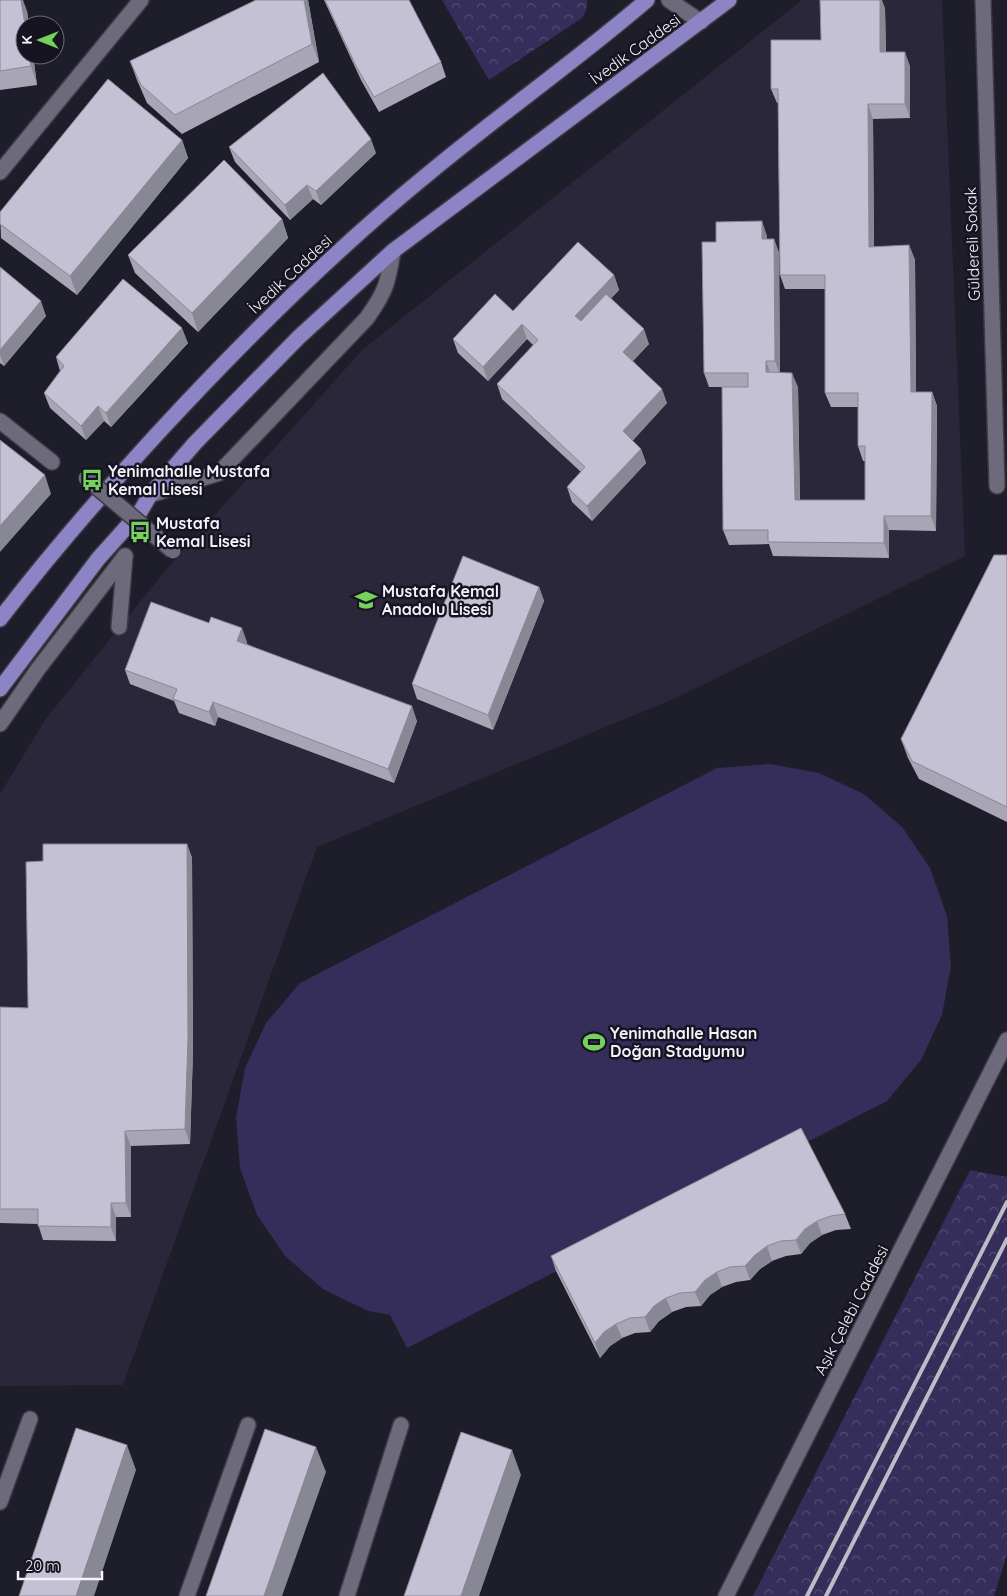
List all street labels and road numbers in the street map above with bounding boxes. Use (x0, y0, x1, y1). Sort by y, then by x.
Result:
street label: İvedik Caddesi (586, 9, 684, 89)
street label: Güldereli Sokak (960, 187, 984, 301)
street label: İvedik Caddesi (244, 230, 336, 318)
street label: Aşık Çelebi Caddesi (810, 1242, 892, 1378)

